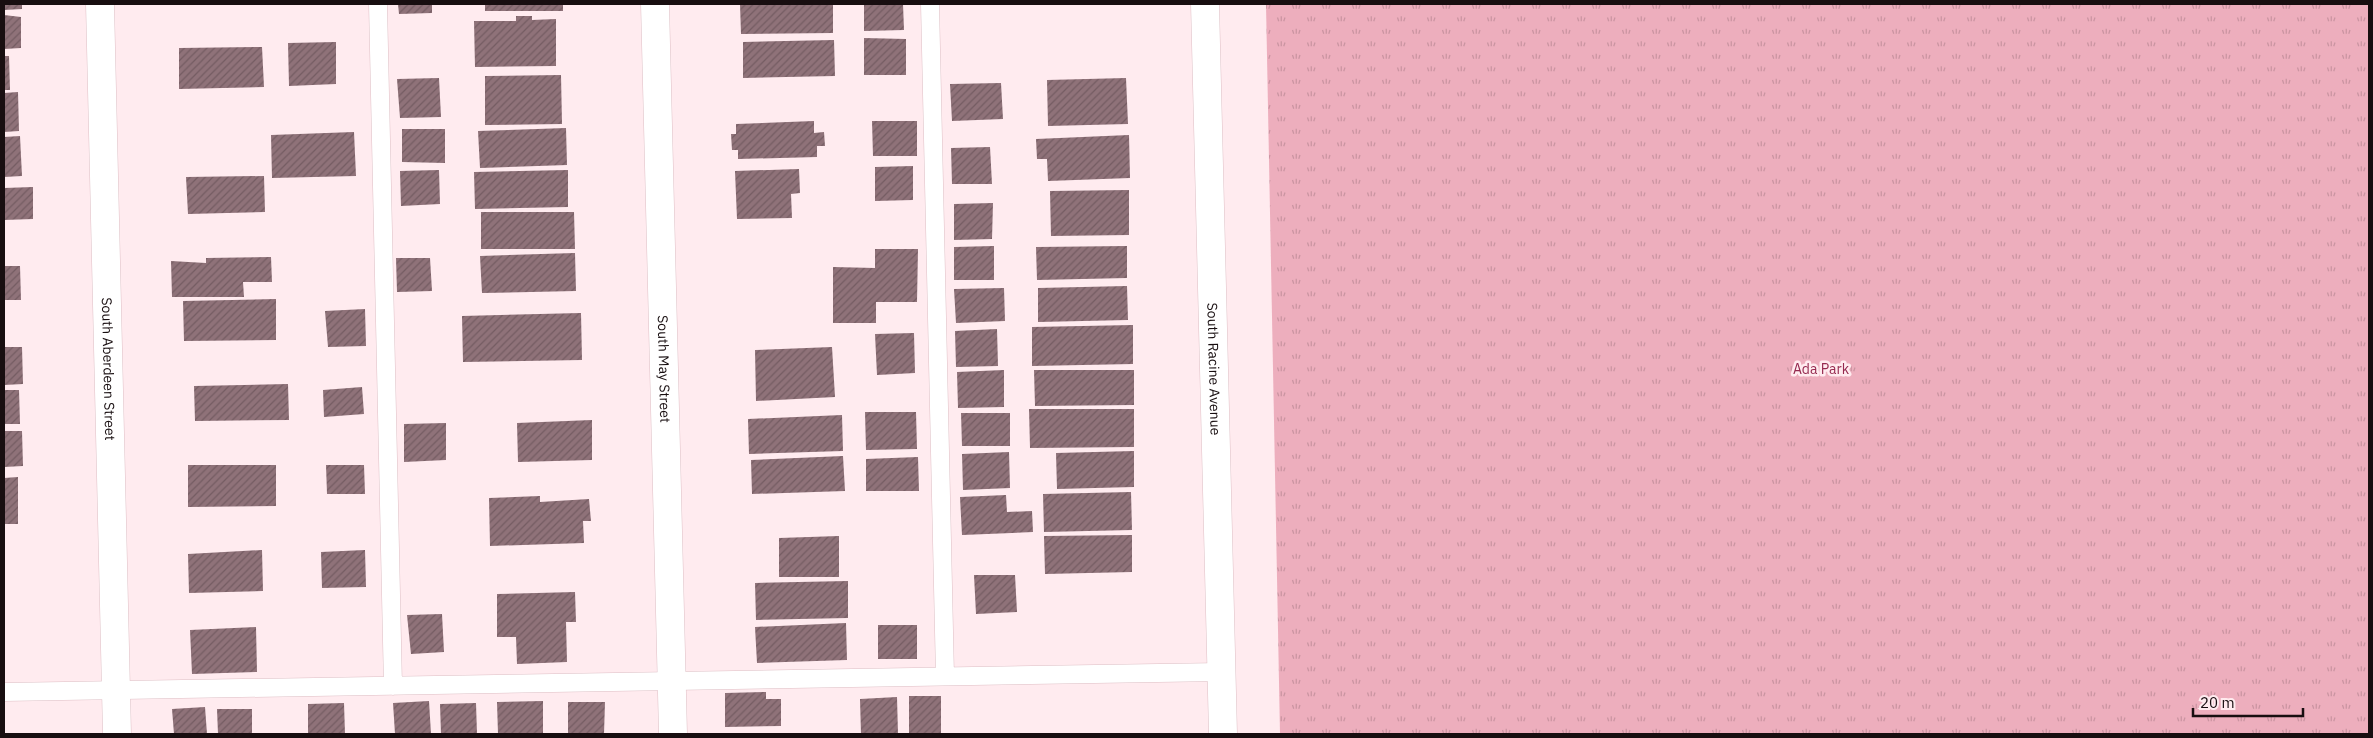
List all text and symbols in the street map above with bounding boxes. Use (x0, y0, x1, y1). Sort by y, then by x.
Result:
street label: South Aberdeen Street (98, 297, 119, 441)
street label: South Racine Avenue (1203, 302, 1225, 436)
street label: South May Street (654, 315, 674, 423)
park label: Ada Park (1793, 360, 1850, 378)
scale bar (2193, 686, 2303, 718)
text: 20 m (2200, 693, 2235, 712)

